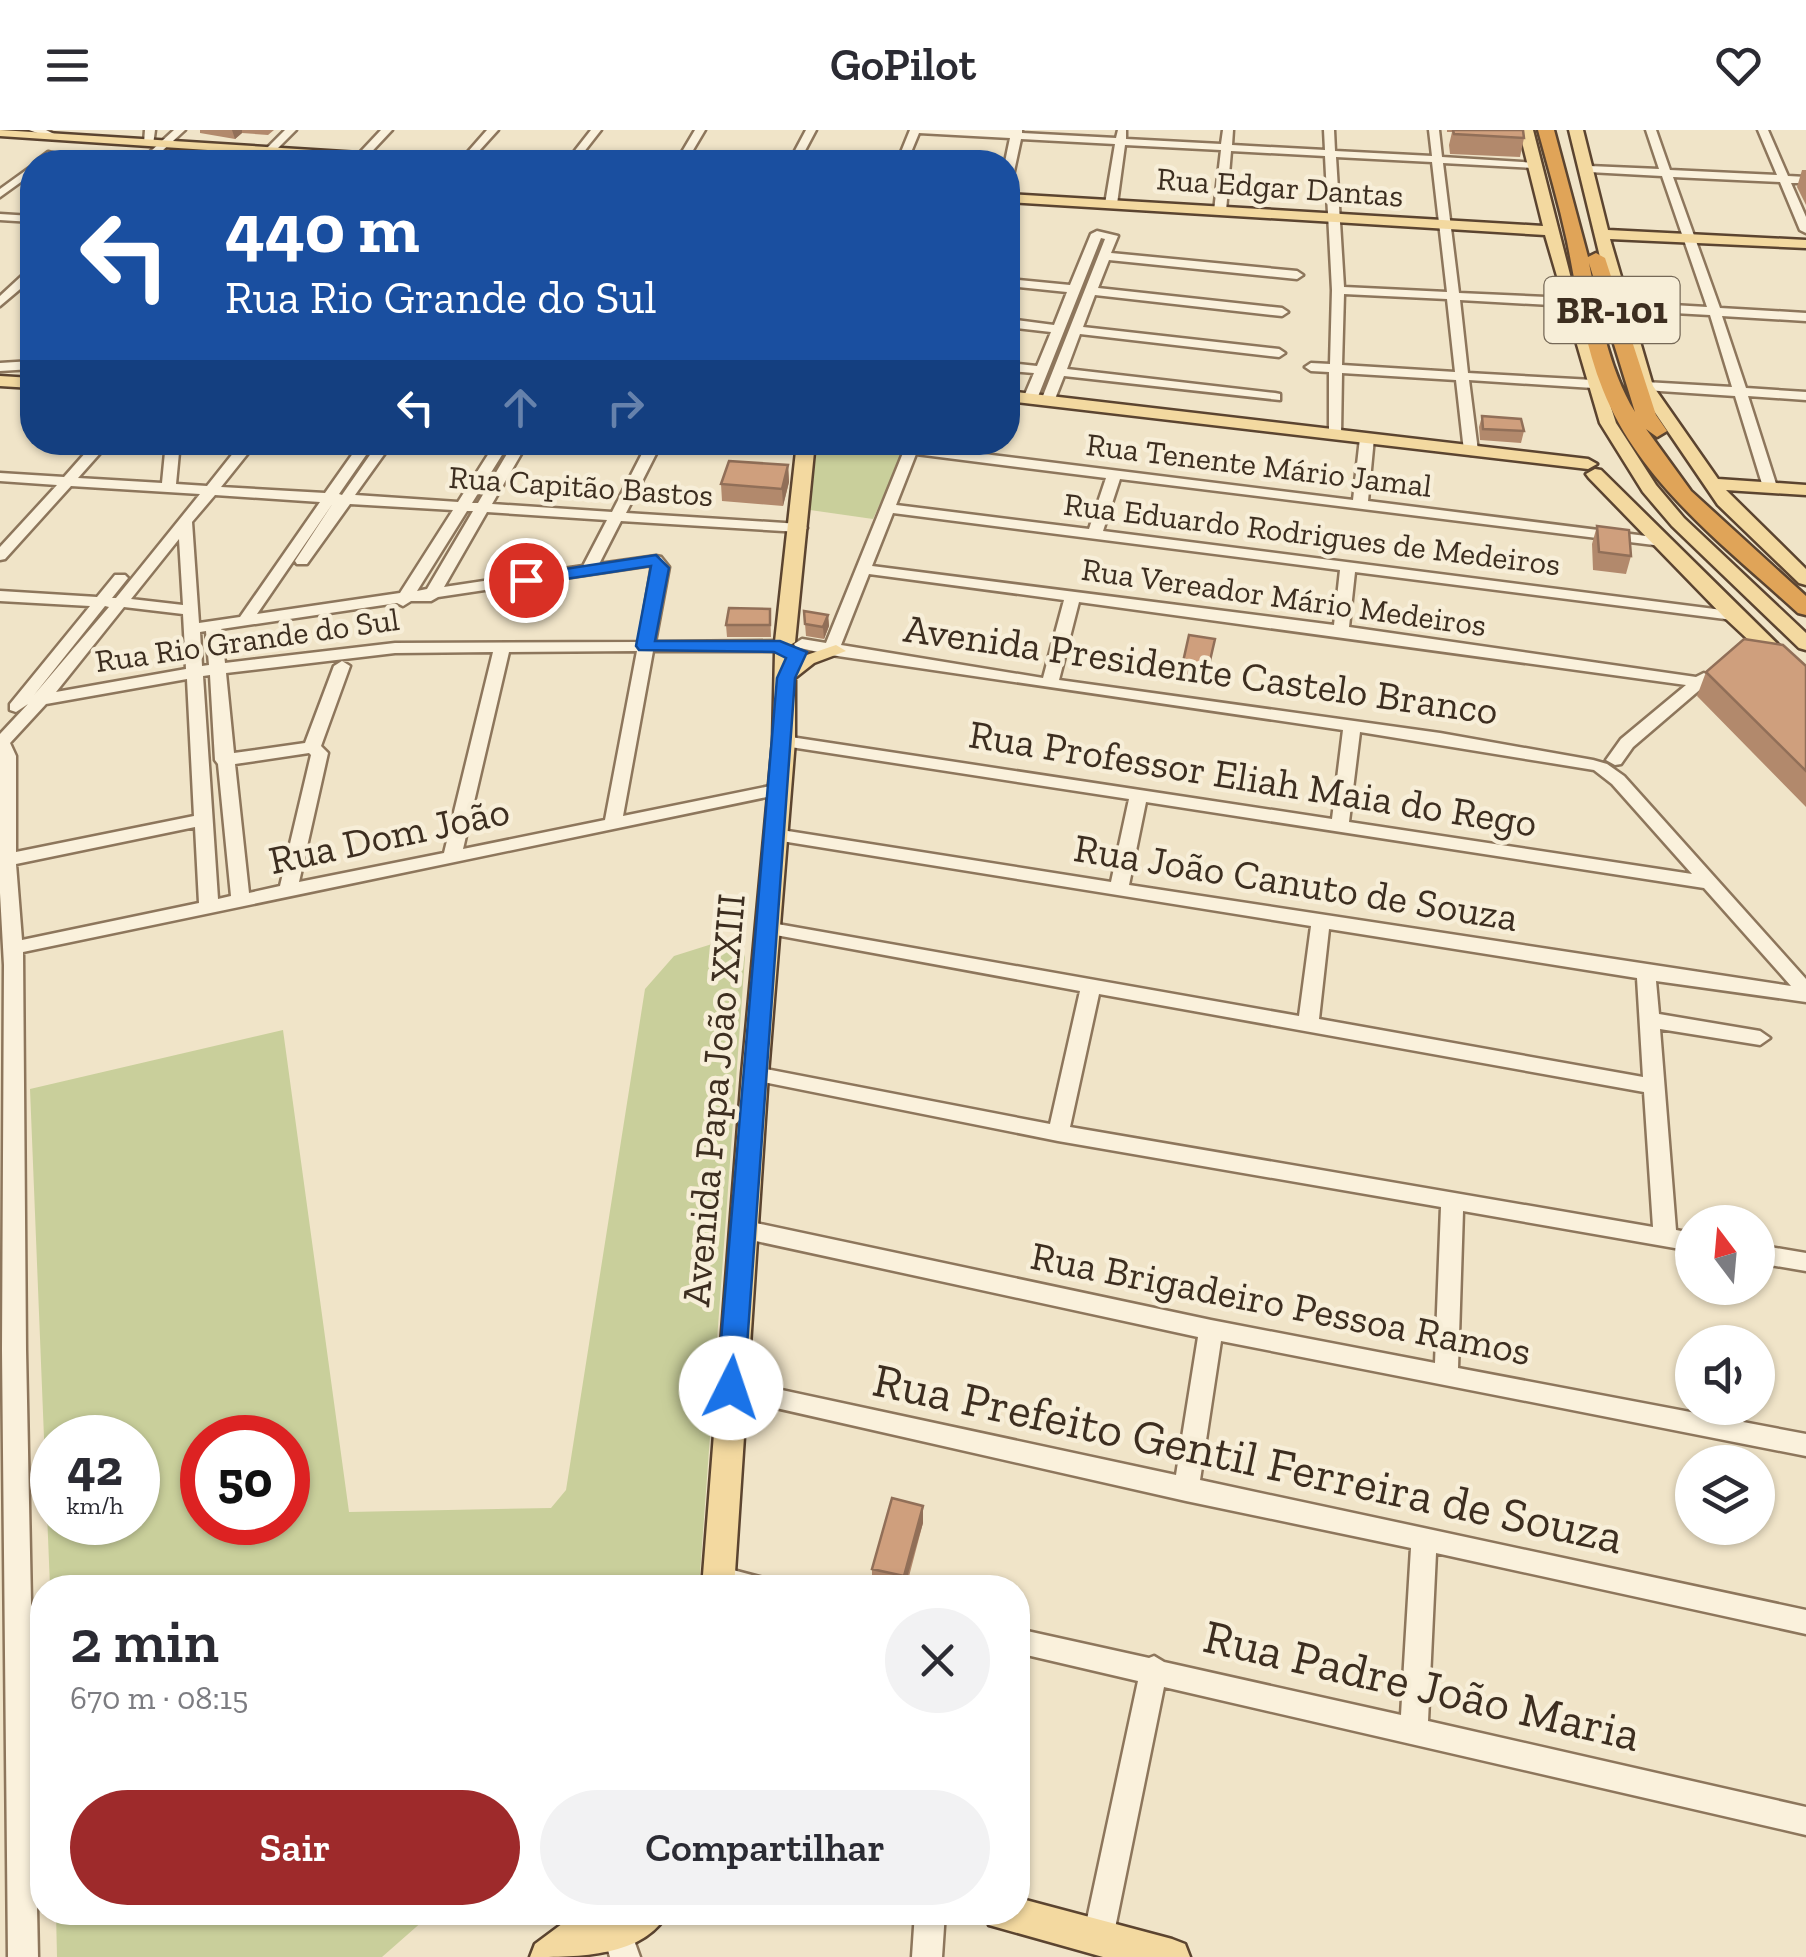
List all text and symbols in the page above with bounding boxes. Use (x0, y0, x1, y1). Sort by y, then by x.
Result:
icon: menu (40, 38, 95, 93)
text: GoPilot (830, 38, 976, 92)
icon: heart (1711, 38, 1766, 93)
street label: Rua Edgar Dantas (1155, 159, 1405, 215)
text: 440 m (225, 186, 420, 270)
icon: left (60, 190, 190, 320)
text: Rua Rio Grande do Sul (225, 271, 656, 325)
road number: BR-101 (1544, 277, 1680, 343)
icon: left (388, 380, 443, 435)
icon: ahead (493, 380, 548, 435)
icon: right (598, 380, 653, 435)
street label: Rua Tenente Mário Jamal (1084, 425, 1434, 505)
street label: Rua Capitão Bastos (447, 458, 715, 514)
street label: Rua Eduardo Rodrigues de Medeiros (1061, 485, 1563, 583)
pin (484, 538, 569, 623)
street label: Rua Vereador Mário Medeiros (1079, 550, 1489, 644)
icon: arrive (499, 553, 554, 608)
street label: Rua Rio Grande do Sul (92, 600, 402, 680)
street label: Avenida Presidente Castelo Branco (901, 604, 1501, 734)
street label: Rua Professor Eliah Maia do Rego (966, 709, 1540, 847)
street label: Rua Dom João (264, 786, 514, 884)
street label: Rua João Canuto de Souza (1071, 823, 1521, 941)
street label: Avenida Papa João XXIII (671, 892, 755, 1308)
north arrow (1675, 1205, 1775, 1305)
map controls (1675, 1205, 1775, 1545)
street label: Rua Brigadeiro Pessoa Ramos (1027, 1231, 1535, 1375)
button: sound (1675, 1325, 1775, 1425)
position arrow (679, 1336, 783, 1440)
street label: Rua Prefeito Gentil Ferreira de Souza (868, 1351, 1628, 1565)
speed limit sign: 50 (180, 1415, 310, 1545)
text: 42 (67, 1438, 123, 1498)
button: layers (1675, 1445, 1775, 1545)
text: km/h (66, 1490, 124, 1520)
text: 2 min (70, 1605, 219, 1677)
street label: Rua Padre João Maria (1198, 1607, 1646, 1763)
button: close (885, 1608, 990, 1713)
text: 670 m · 08:15 (70, 1679, 248, 1717)
button: Sair (70, 1790, 520, 1905)
button: Compartilhar (540, 1790, 990, 1905)

